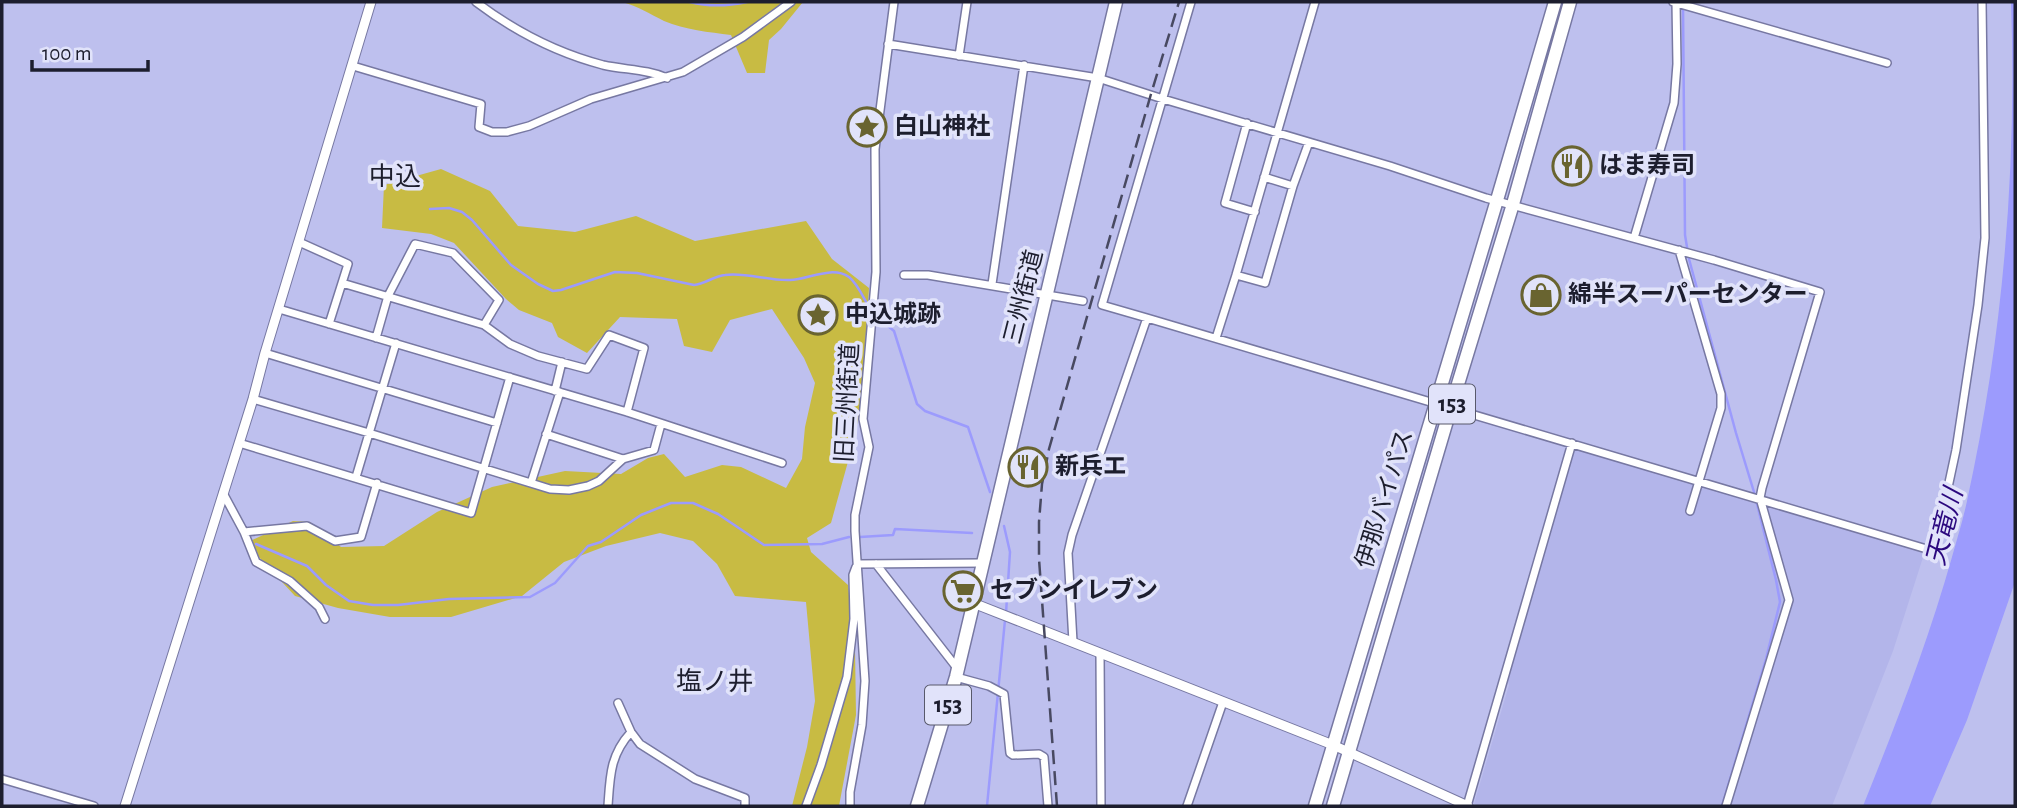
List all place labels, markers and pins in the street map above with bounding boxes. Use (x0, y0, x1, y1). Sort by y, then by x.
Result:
place icon: 白山神社 (846, 106, 888, 148)
place label: 白山神社 (894, 113, 990, 139)
restaurant icon: はま寿司 (1551, 145, 1593, 187)
place label: はま寿司 (1599, 152, 1695, 178)
shop icon: 綿半スーパーセンター (1520, 274, 1562, 316)
place label: 綿半スーパーセンター (1568, 281, 1808, 307)
place icon: 中込城跡 (797, 294, 839, 336)
place label: 中込城跡 (845, 301, 941, 327)
restaurant icon: 新兵エ (1007, 446, 1049, 488)
place label: 新兵エ (1055, 453, 1127, 479)
supermarket icon: セブンイレブン (942, 570, 984, 612)
place label: セブンイレブン (990, 577, 1158, 603)

